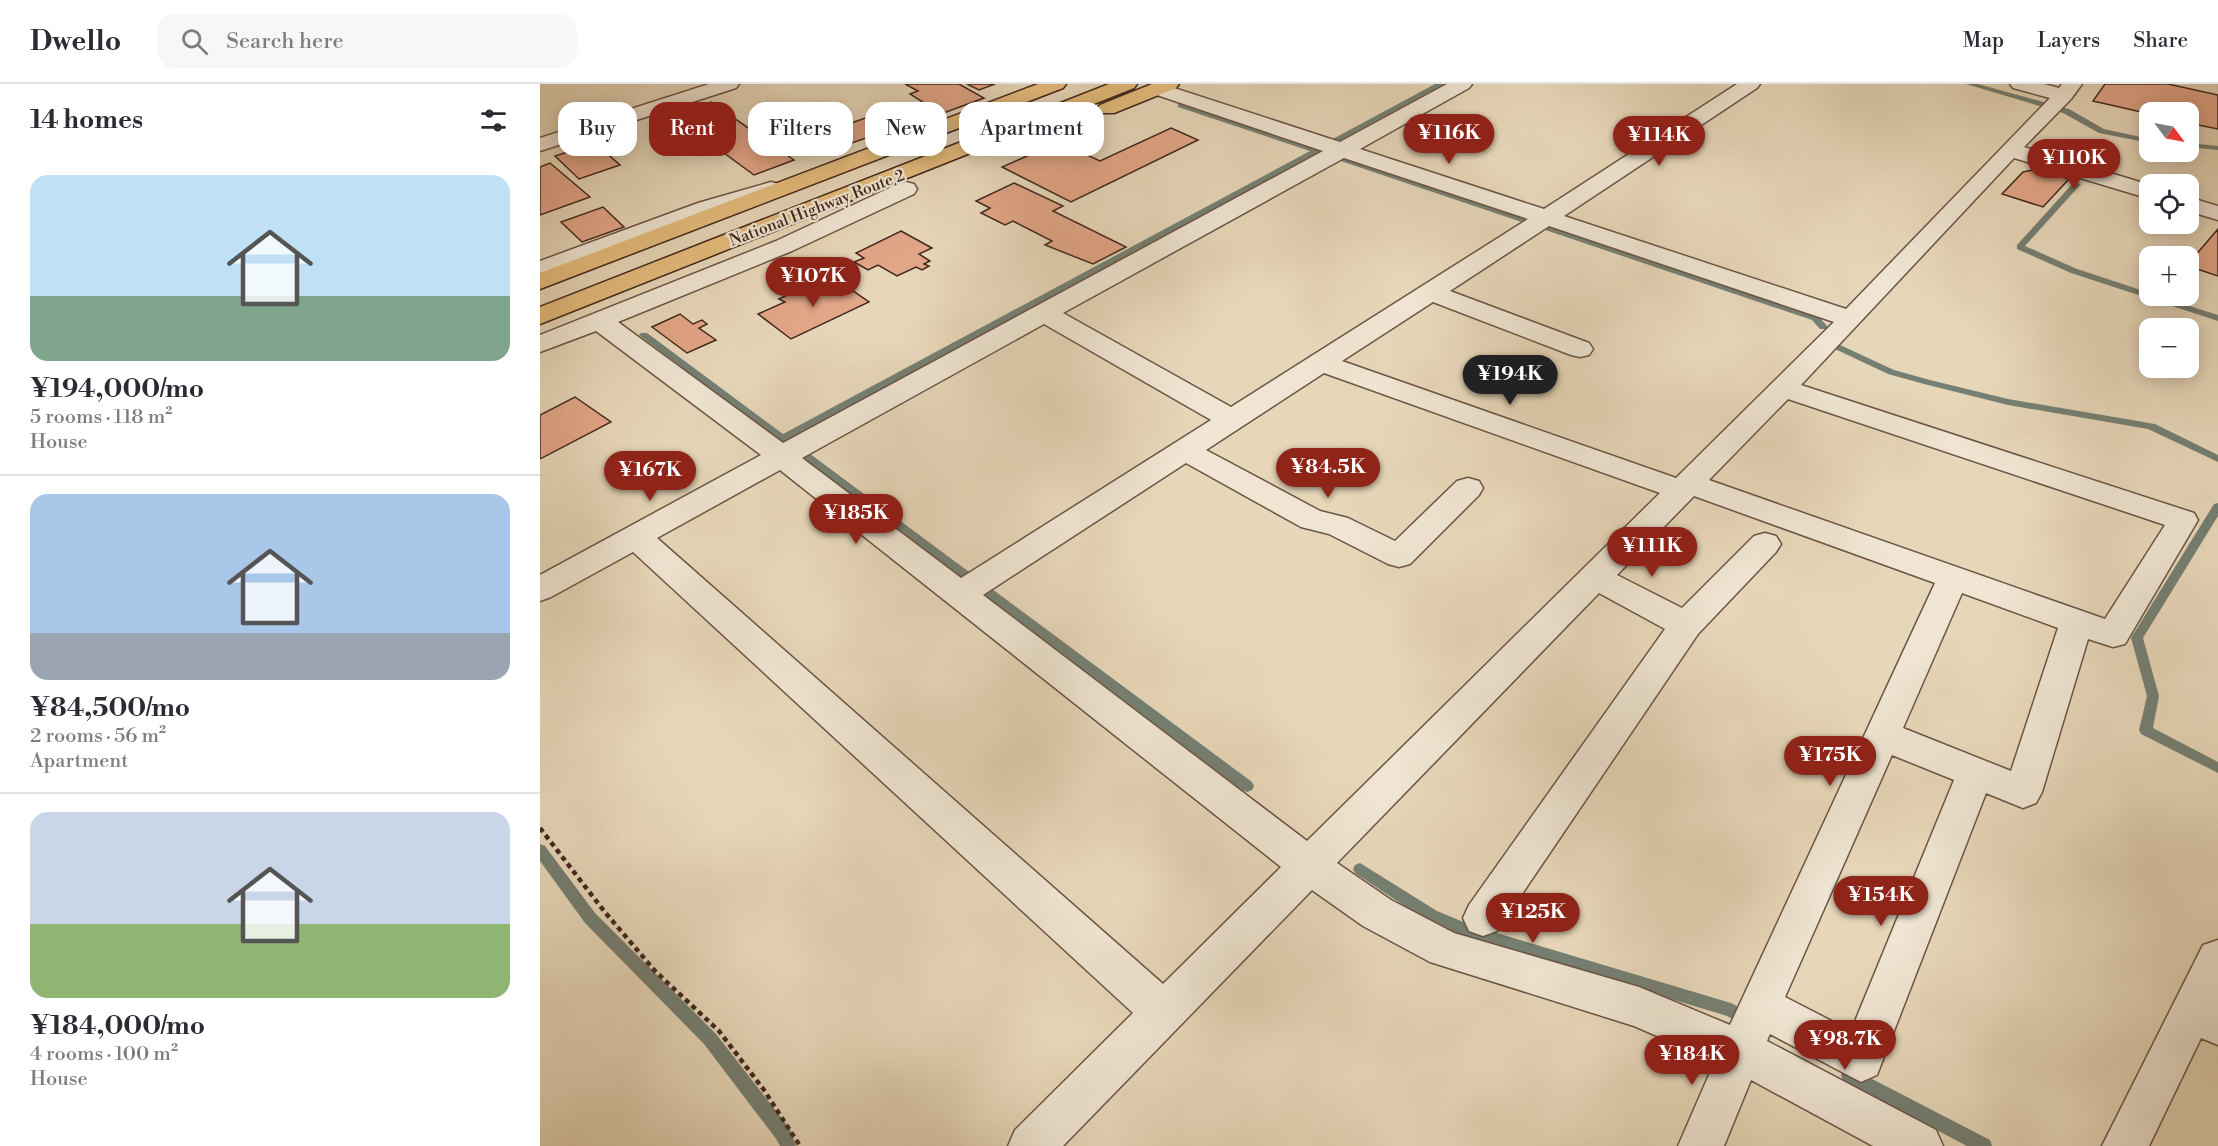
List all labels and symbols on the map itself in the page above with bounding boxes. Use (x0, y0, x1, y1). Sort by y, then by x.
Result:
north arrow (2139, 102, 2199, 162)
pin: ¥116K (1407, 114, 1491, 165)
pin: ¥114K (1617, 116, 1701, 167)
pin: ¥110K (2032, 139, 2116, 190)
street label: National Highway Route 2 (726, 165, 908, 251)
pin: ¥107K (771, 257, 855, 308)
pin: ¥194K (1468, 355, 1552, 406)
pin: ¥84.5K (1279, 448, 1377, 499)
pin: ¥167K (608, 451, 692, 502)
pin: ¥185K (814, 494, 898, 545)
pin: ¥111K (1610, 527, 1694, 578)
pin: ¥175K (1788, 736, 1872, 787)
pin: ¥154K (1839, 876, 1923, 927)
pin: ¥125K (1491, 893, 1575, 944)
pin: ¥98.7K (1796, 1020, 1894, 1071)
pin: ¥184K (1650, 1035, 1734, 1086)

